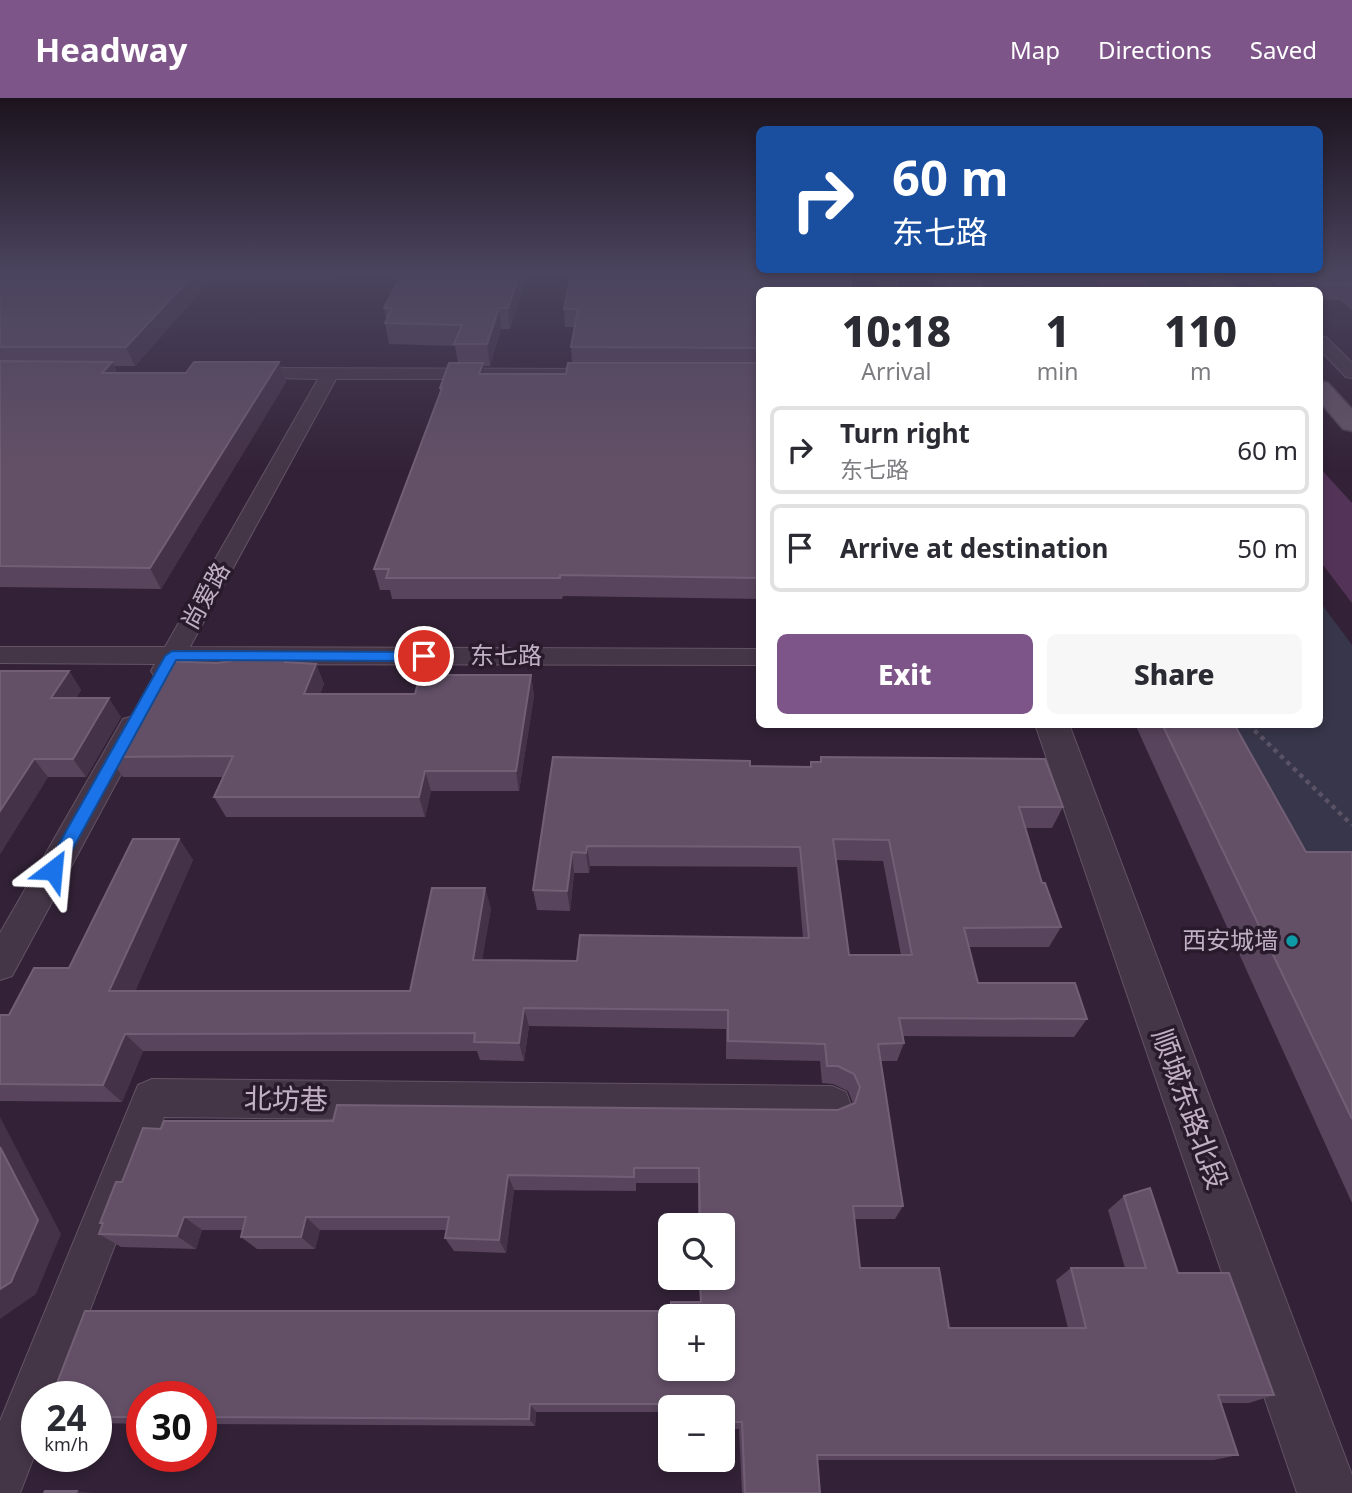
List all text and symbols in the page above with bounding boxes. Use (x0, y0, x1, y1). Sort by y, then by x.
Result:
text: Headway (35, 27, 187, 72)
text: Map (1010, 33, 1060, 66)
text: Directions (1098, 33, 1212, 66)
text: Saved (1250, 33, 1317, 66)
text: 60 m (892, 144, 1009, 210)
icon: right (777, 154, 868, 245)
text: 东七路 (892, 210, 988, 253)
text: 10:18 (842, 302, 951, 359)
text: 1 (1045, 302, 1070, 359)
text: 110 (1164, 302, 1237, 359)
text: Arrival (861, 355, 931, 387)
text: min (1037, 355, 1078, 387)
text: m (1190, 355, 1211, 387)
text: Turn right (840, 415, 970, 451)
icon: right (781, 431, 819, 469)
text: 60 m (1237, 432, 1298, 468)
text: 东七路 (840, 453, 909, 485)
icon: arrive (781, 529, 819, 567)
text: Arrive at destination (840, 530, 1109, 566)
text: 50 m (1237, 530, 1298, 566)
street label: 尚爱路 (173, 556, 237, 635)
pin (394, 626, 454, 686)
button: Exit (777, 634, 1033, 714)
button: Share (1047, 634, 1302, 714)
icon: arrive (405, 637, 443, 675)
street label: 东七路 (470, 638, 542, 671)
position arrow (16, 833, 90, 907)
place label: 西安城墙 (1182, 923, 1278, 956)
marker: 西安城墙 (1284, 933, 1300, 949)
street label: 顺城东路北段 (1144, 1023, 1238, 1194)
street label: 北坊巷 (244, 1078, 328, 1118)
map controls (658, 1213, 735, 1472)
button: search (658, 1213, 735, 1290)
button: + (658, 1304, 735, 1381)
speed limit sign: 30 (126, 1381, 217, 1472)
text: 24 (46, 1394, 87, 1441)
button: − (658, 1395, 735, 1472)
text: km/h (44, 1432, 89, 1456)

